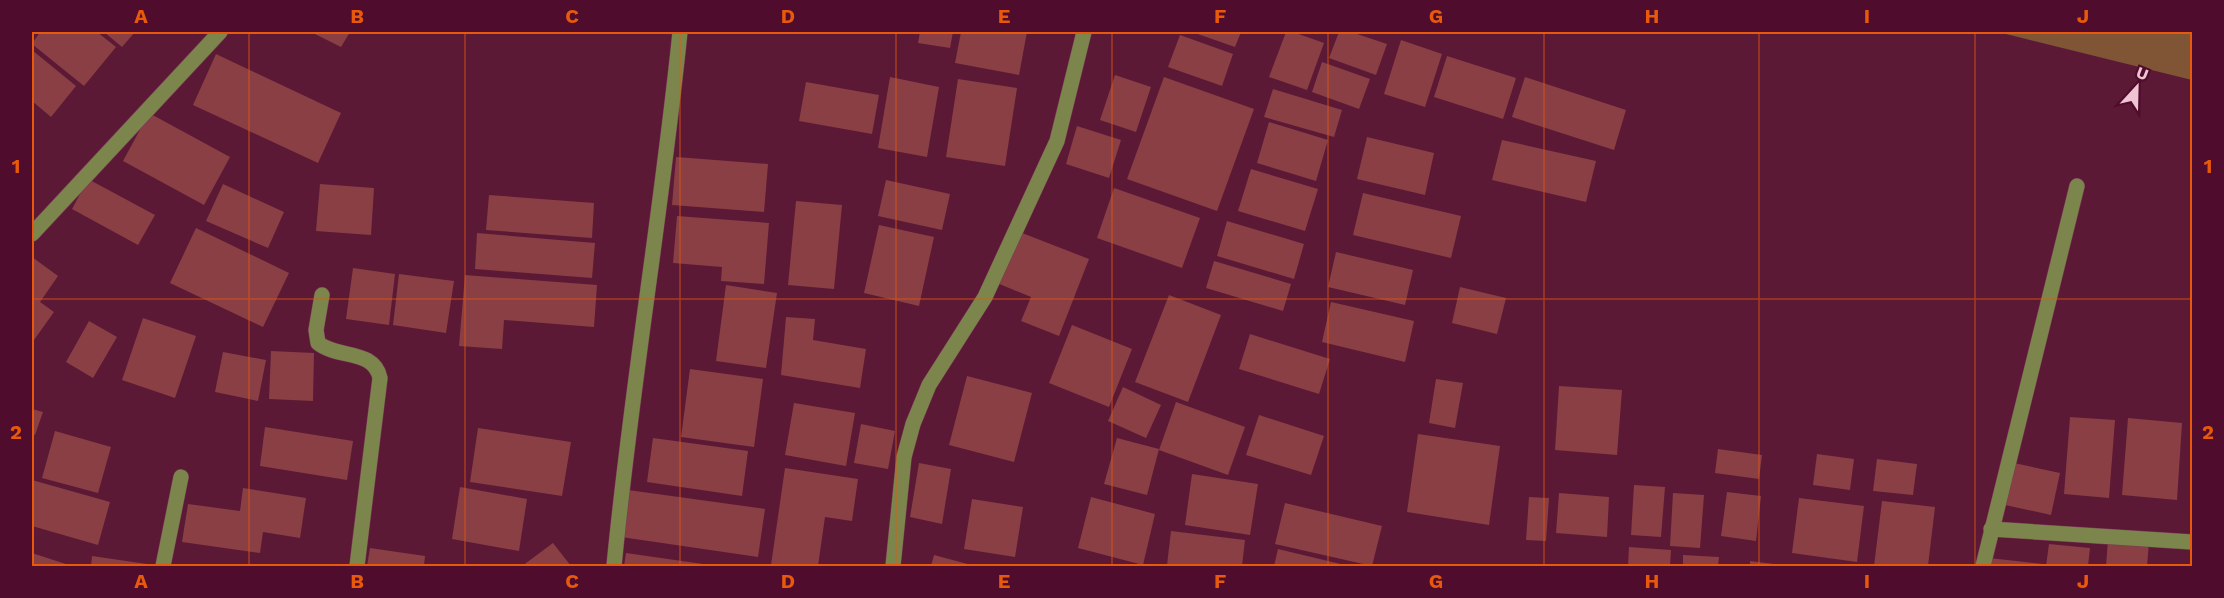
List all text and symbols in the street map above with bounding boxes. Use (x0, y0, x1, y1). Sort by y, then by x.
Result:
text: A (134, 4, 148, 28)
text: B (350, 4, 364, 28)
text: C (565, 4, 579, 28)
text: D (781, 4, 795, 28)
text: E (998, 4, 1010, 28)
text: F (1214, 4, 1226, 28)
text: G (1429, 4, 1443, 28)
text: H (1645, 4, 1659, 28)
text: I (1864, 4, 1870, 28)
text: J (2077, 4, 2089, 28)
north arrow (2107, 57, 2167, 117)
text: U (2134, 63, 2151, 84)
text: 1 (12, 154, 20, 178)
text: 1 (2204, 154, 2212, 178)
text: 2 (10, 420, 22, 444)
text: 2 (2202, 420, 2214, 444)
text: A (134, 569, 148, 593)
text: B (350, 569, 364, 593)
text: C (565, 569, 579, 593)
text: D (781, 569, 795, 593)
text: E (998, 569, 1010, 593)
text: F (1214, 569, 1226, 593)
text: G (1429, 569, 1443, 593)
text: H (1645, 569, 1659, 593)
text: I (1864, 569, 1870, 593)
text: J (2077, 569, 2089, 593)

